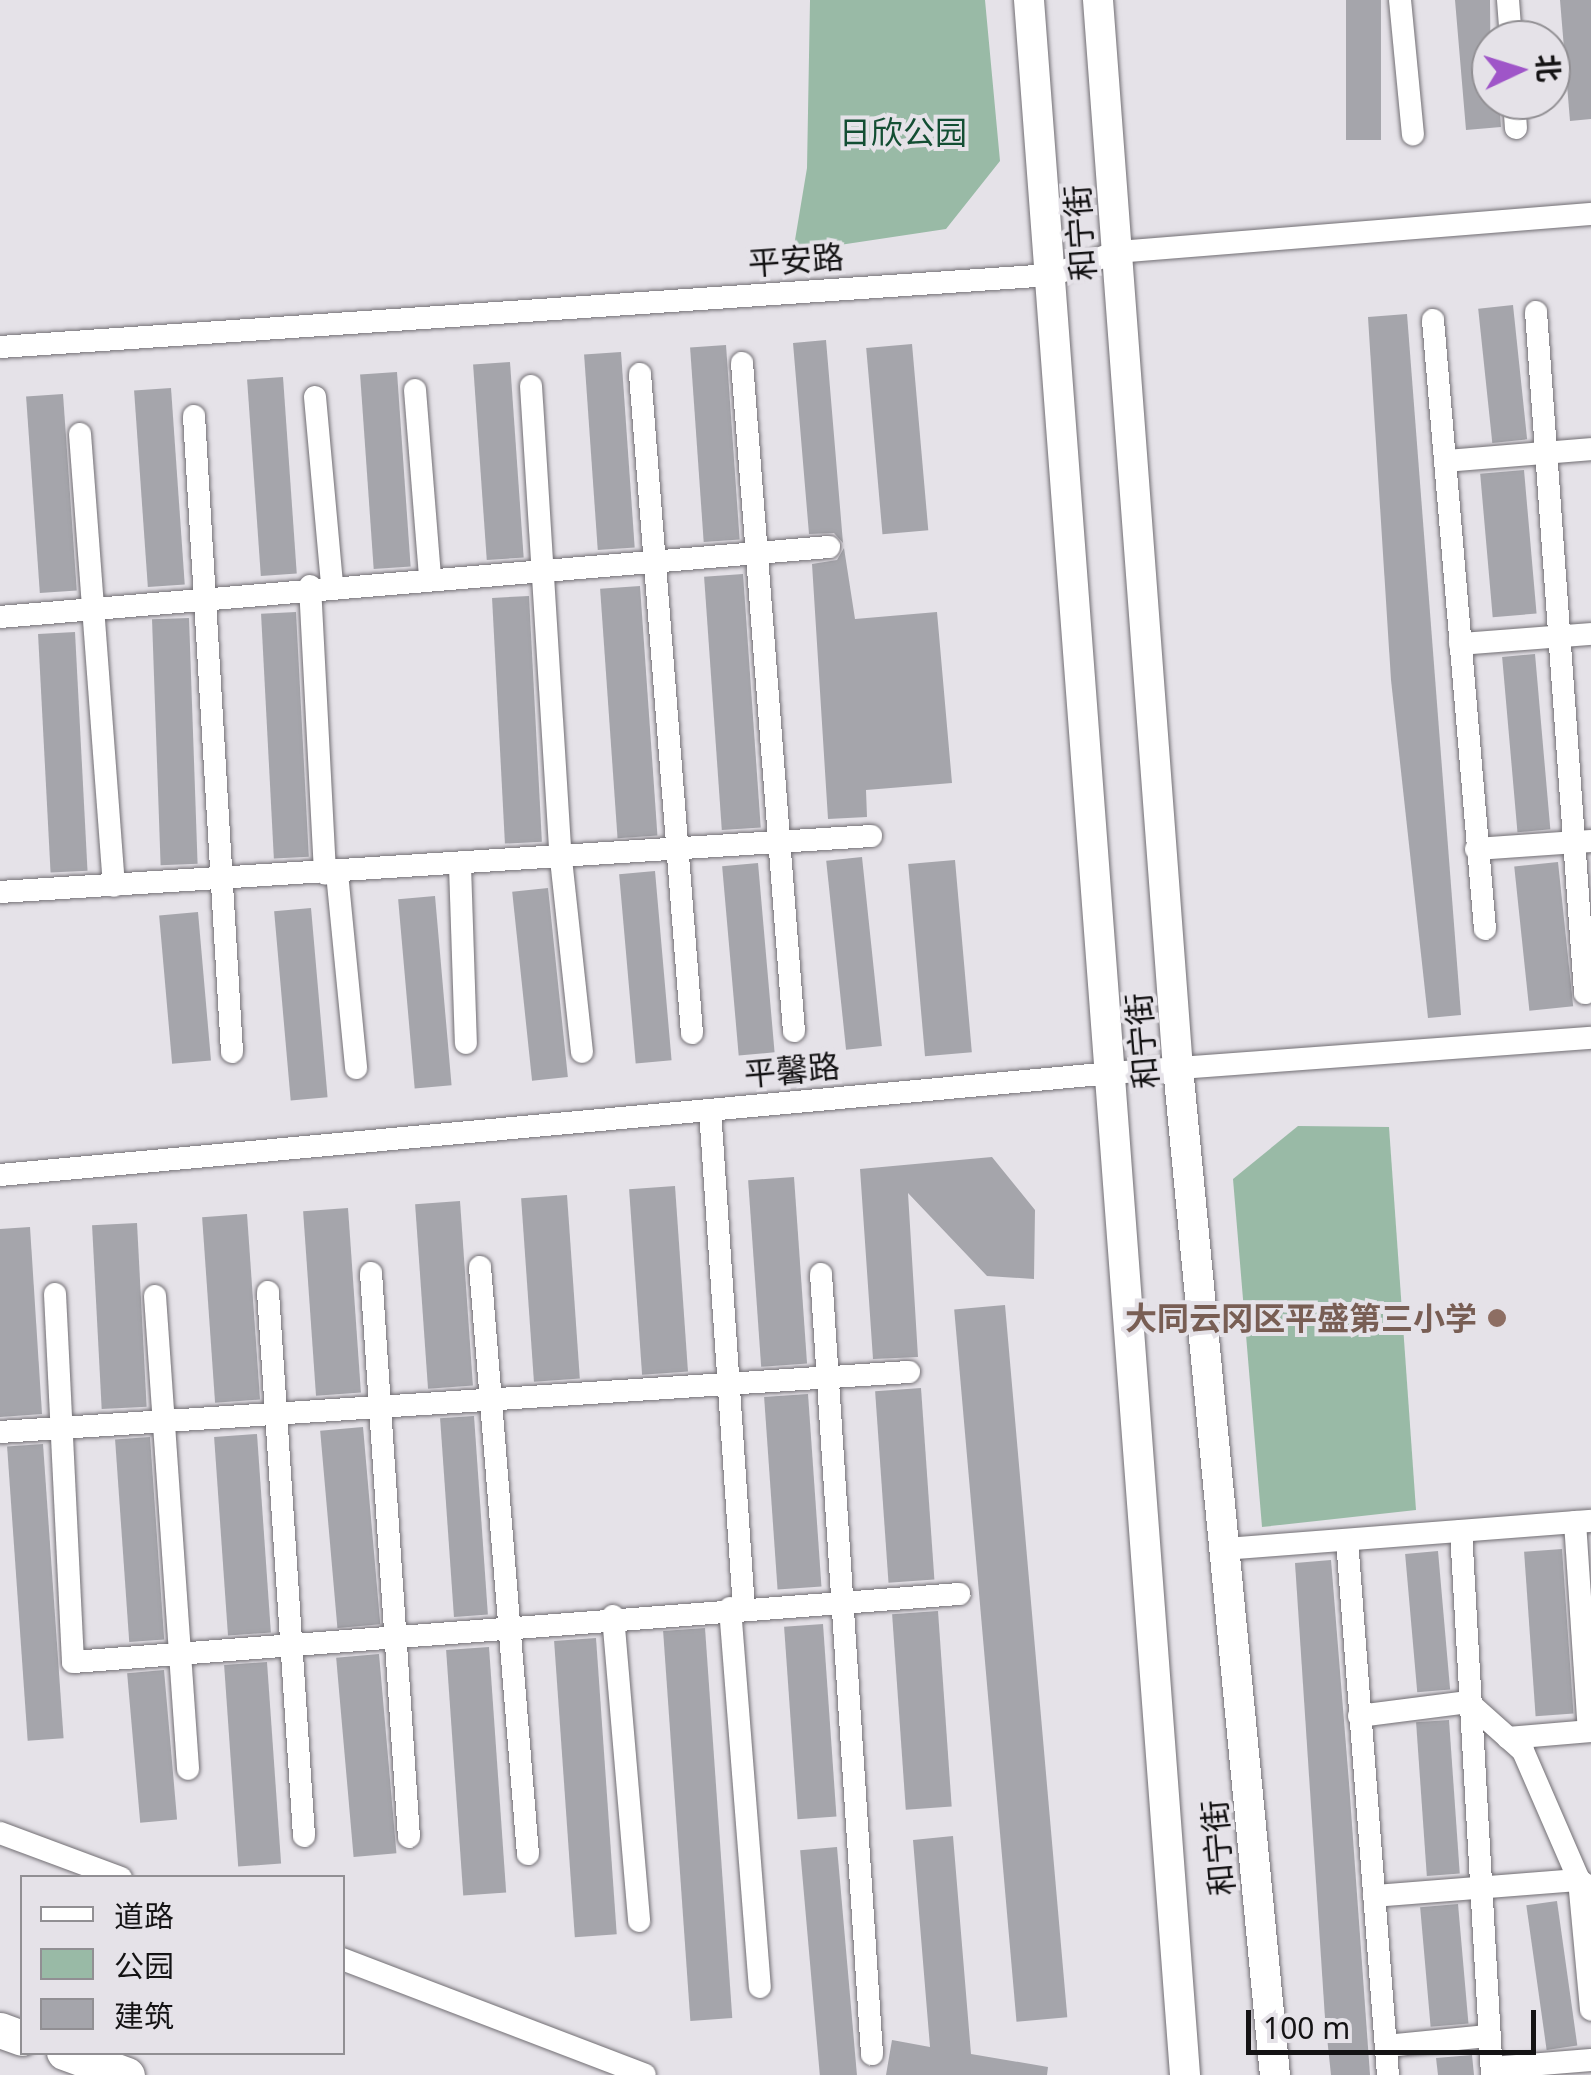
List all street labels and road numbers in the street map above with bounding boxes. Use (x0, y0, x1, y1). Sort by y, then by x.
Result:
street label: 和宁街 (1057, 184, 1103, 282)
street label: 平安路 (747, 237, 845, 283)
street label: 和宁街 (1119, 992, 1165, 1090)
street label: 平馨路 (743, 1047, 841, 1093)
street label: 和宁街 (1195, 1799, 1241, 1897)

